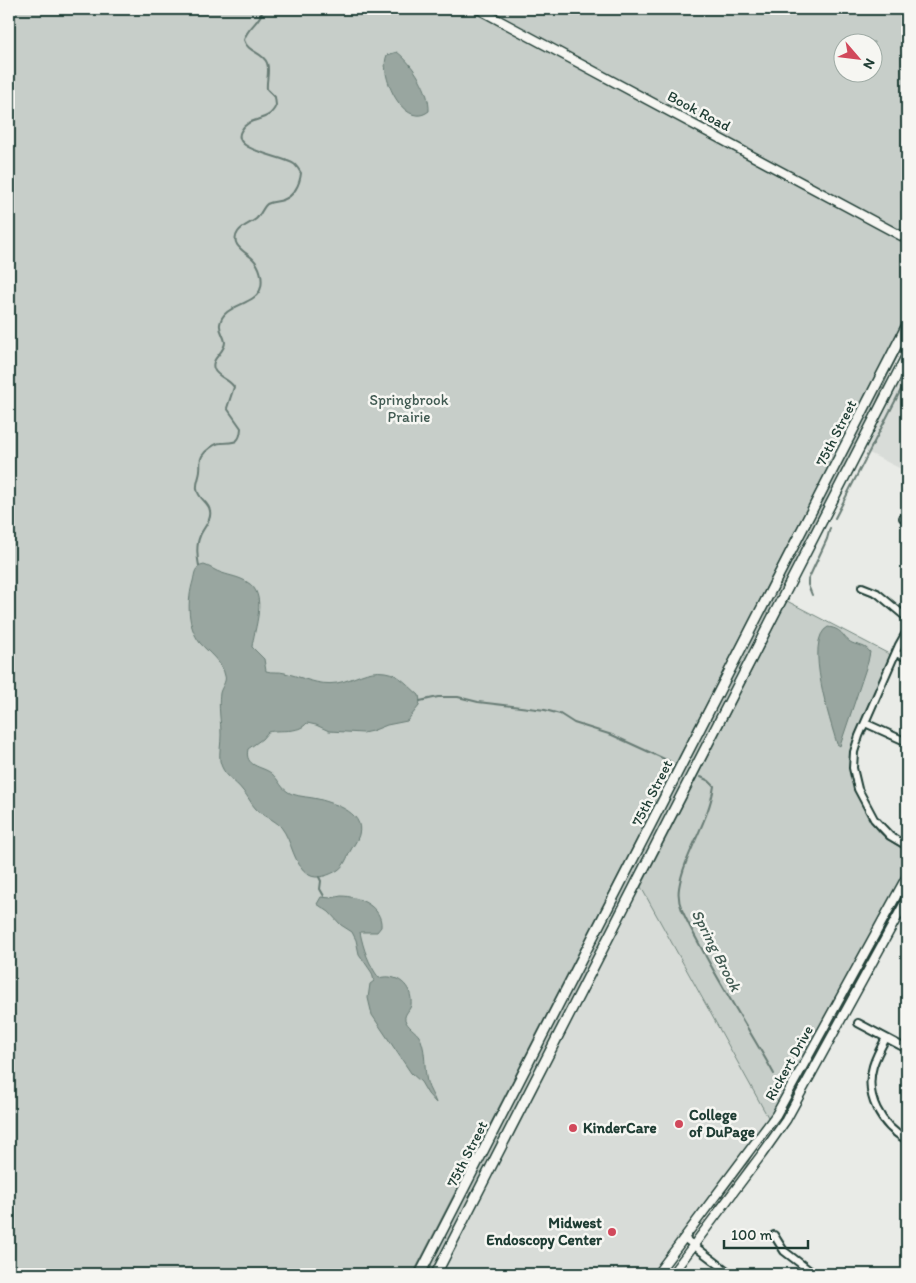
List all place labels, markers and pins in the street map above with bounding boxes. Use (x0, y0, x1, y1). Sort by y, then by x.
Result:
place label: College of DuPage (689, 1106, 755, 1142)
marker: College of DuPage (673, 1118, 685, 1130)
place label: KinderCare (583, 1119, 657, 1137)
marker: KinderCare (567, 1122, 579, 1134)
place label: Midwest Endoscopy Center (486, 1214, 603, 1250)
marker: Midwest Endoscopy Center (606, 1226, 618, 1238)

